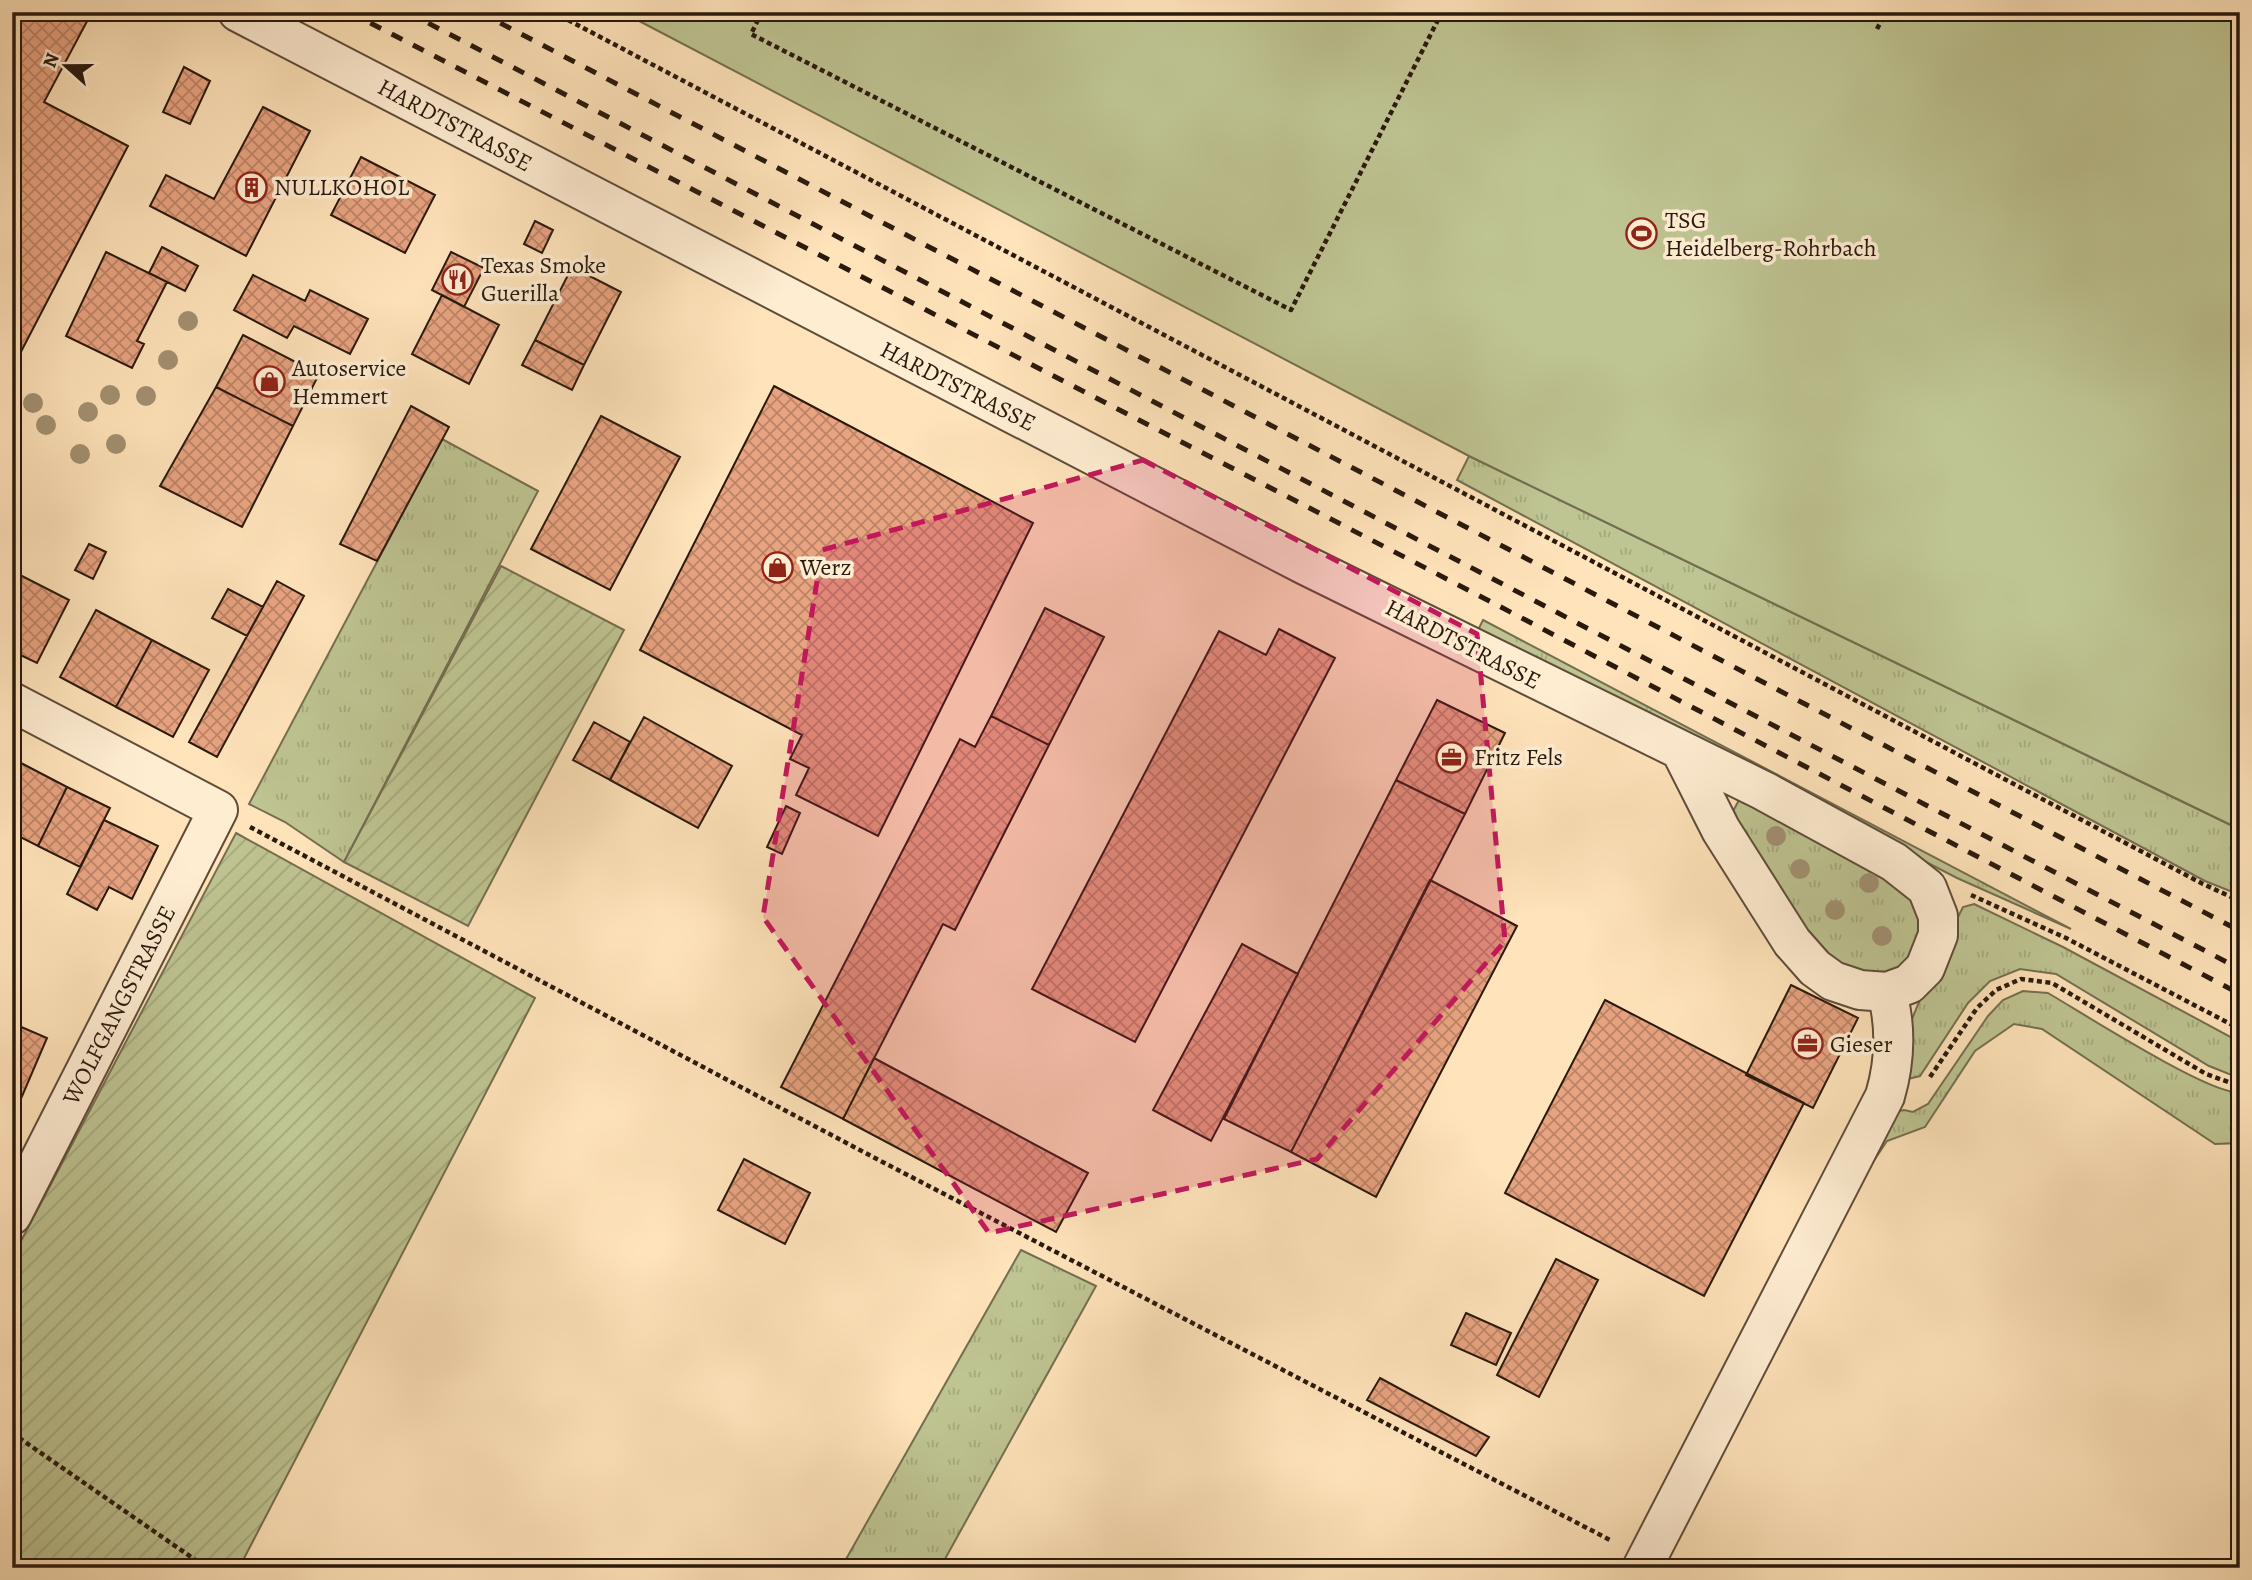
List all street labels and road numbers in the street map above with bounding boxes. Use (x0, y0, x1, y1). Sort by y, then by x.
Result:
street label: HARDTSTRASSE (372, 71, 538, 179)
street label: HARDTSTRASSE (875, 333, 1041, 439)
street label: HARDTSTRASSE (1380, 591, 1546, 697)
street label: WOLFGANGSTRASSE (54, 900, 183, 1111)

